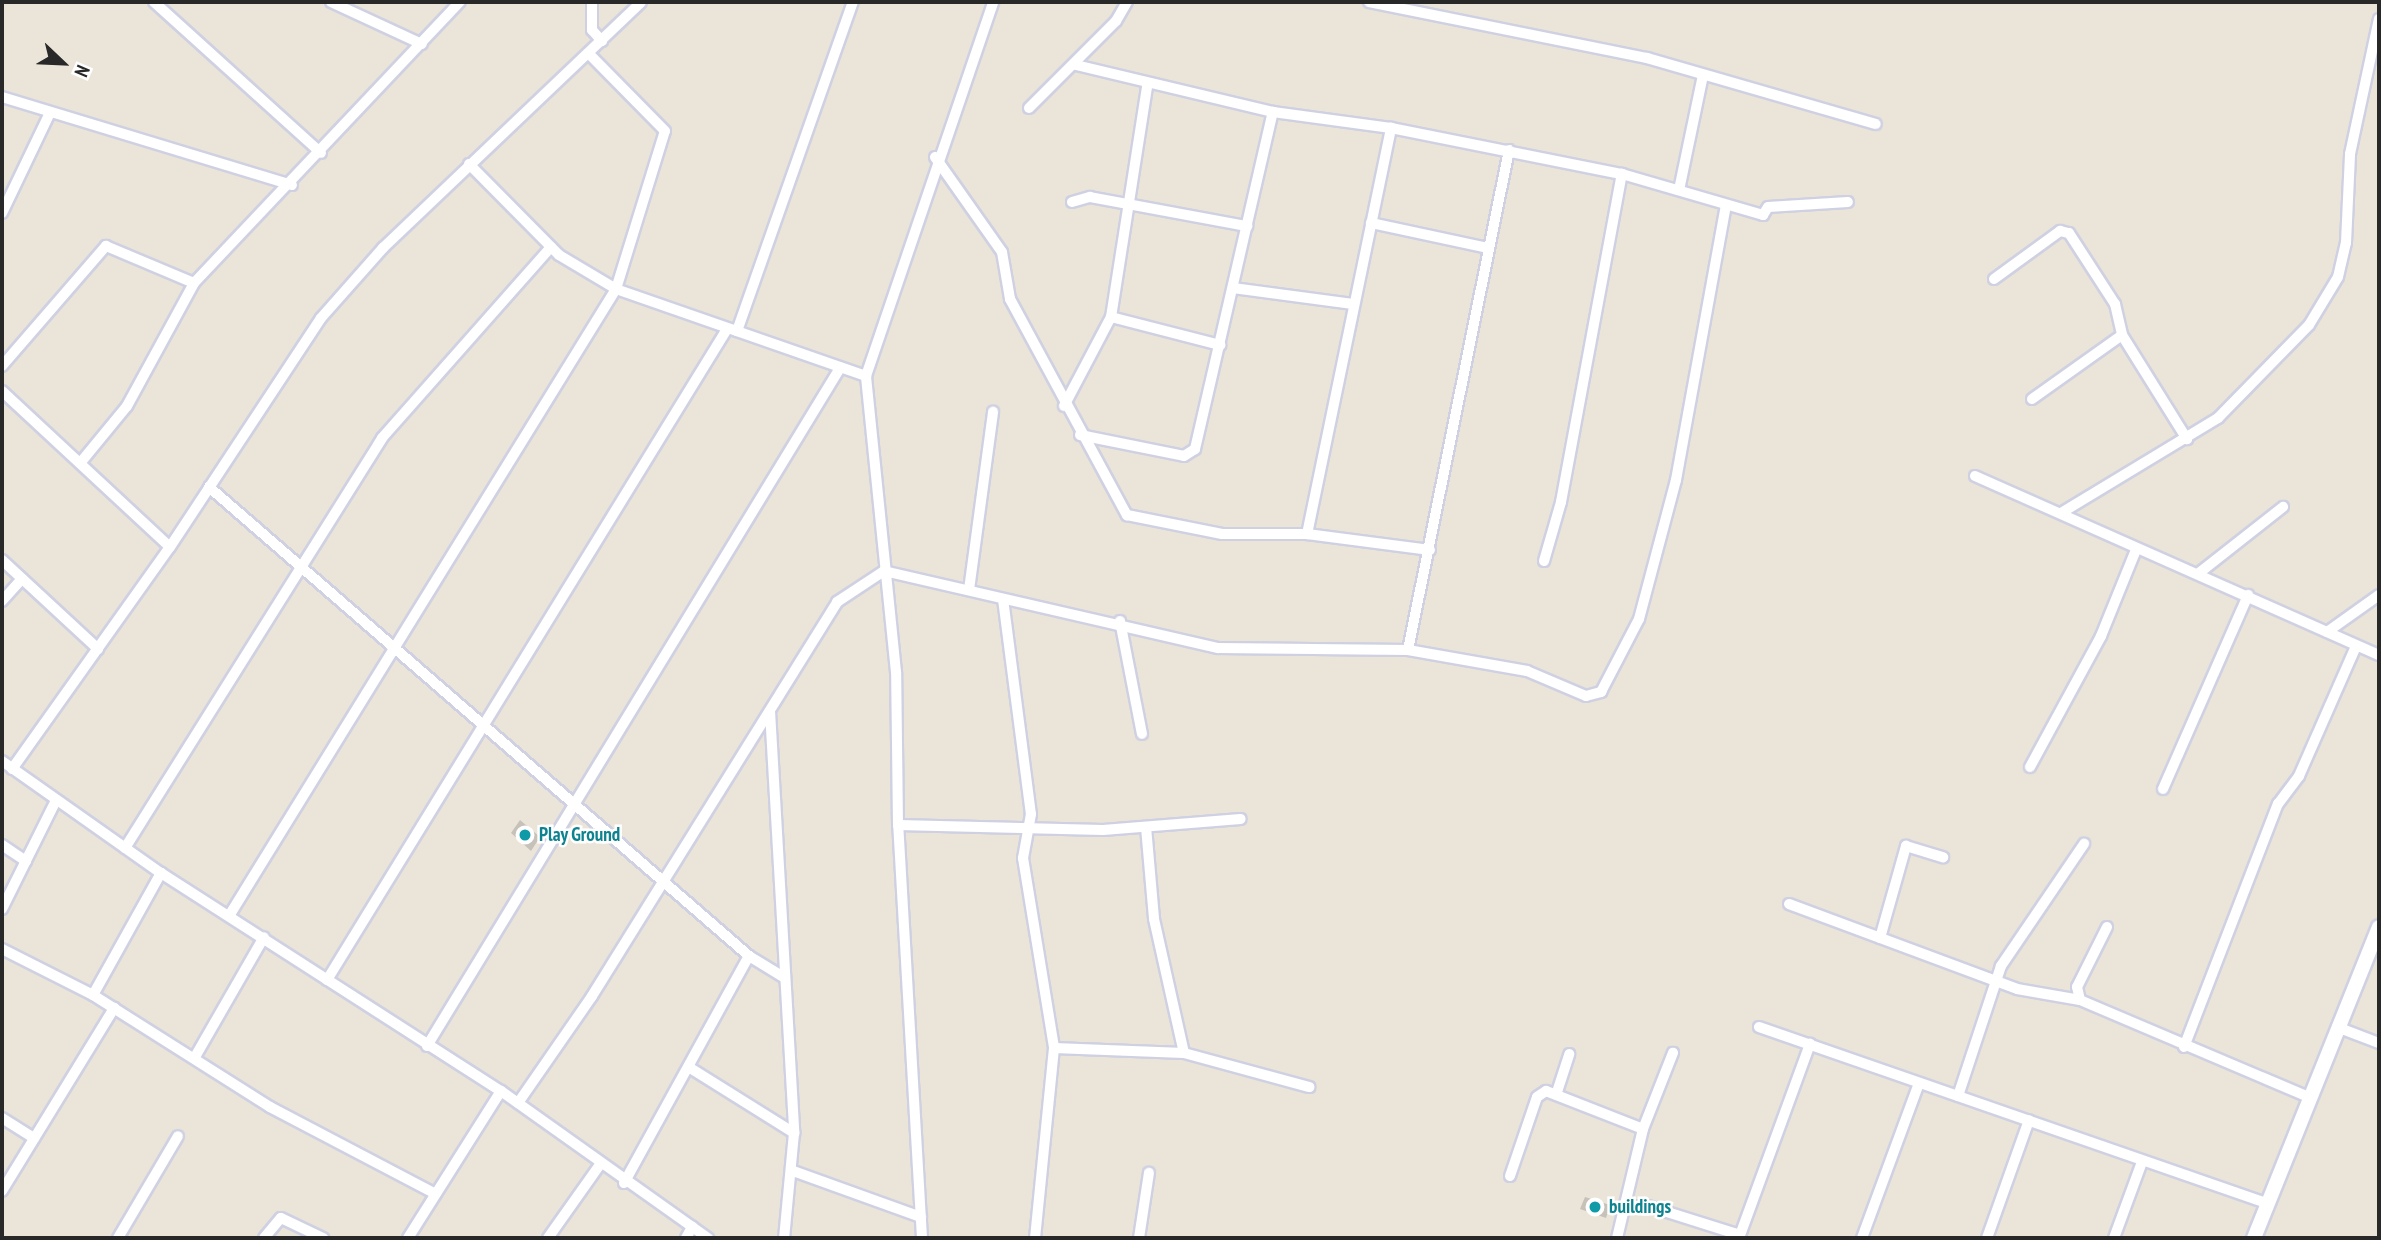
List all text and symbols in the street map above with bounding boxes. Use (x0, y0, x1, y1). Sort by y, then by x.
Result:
north arrow (28, 28, 98, 98)
text: N (69, 62, 95, 81)
place label: Play Ground (539, 824, 621, 846)
marker: Play Ground (517, 827, 533, 843)
place label: buildings (1609, 1196, 1671, 1218)
marker: buildings (1587, 1199, 1603, 1215)

